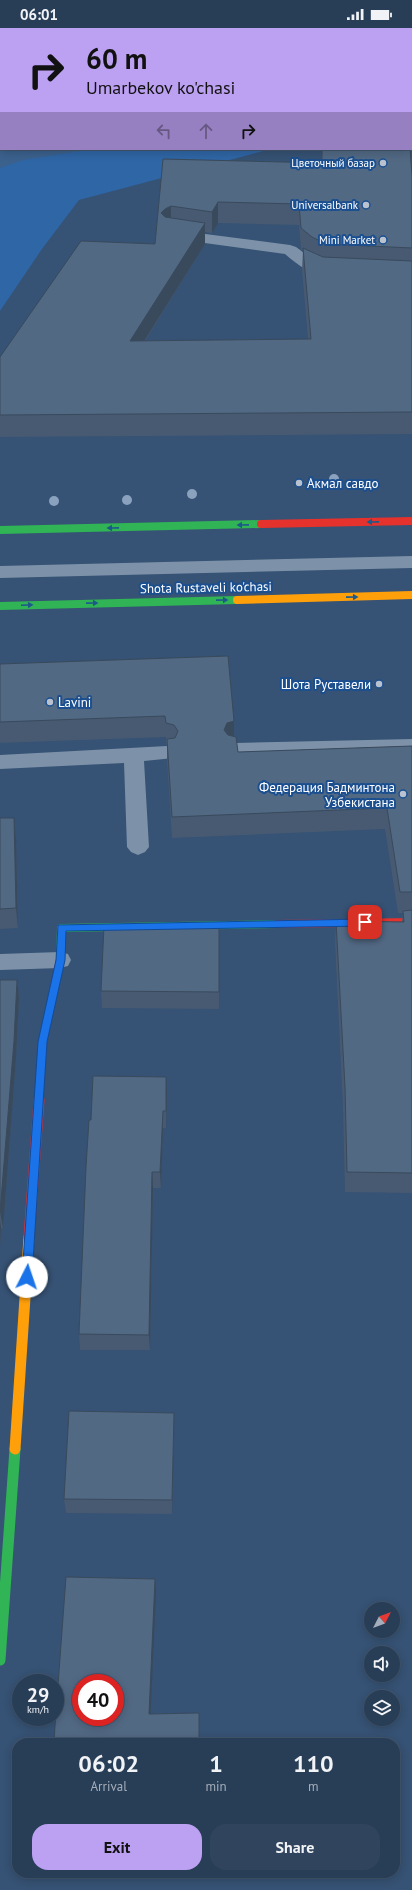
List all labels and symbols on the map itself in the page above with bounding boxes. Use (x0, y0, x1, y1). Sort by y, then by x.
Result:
place label: Цветочный базар (291, 156, 375, 170)
marker: Цветочный базар (378, 158, 388, 168)
place label: Universalbank (291, 198, 359, 212)
marker: Universalbank (361, 200, 371, 210)
place label: Mini Market (319, 233, 375, 247)
marker: Mini Market (378, 235, 388, 245)
place label: Акмал савдо (307, 475, 378, 492)
marker: Акмал савдо (294, 478, 304, 488)
one-way arrow (366, 519, 379, 525)
one-way arrow (236, 522, 249, 528)
one-way arrow (106, 525, 119, 531)
street label: Shota Rustaveli ko'chasi (140, 578, 272, 597)
one-way arrow (346, 593, 358, 600)
one-way arrow (216, 597, 229, 603)
one-way arrow (86, 600, 99, 606)
one-way arrow (21, 602, 34, 608)
place label: Шота Руставели (281, 676, 371, 693)
marker: Шота Руставели (374, 679, 384, 689)
place label: Lavini (58, 694, 91, 711)
marker: Lavini (45, 697, 55, 707)
place label: Федерация Бадминтона Узбекистана (259, 779, 395, 811)
marker: Федерация Бадминтона Узбекистана (398, 789, 408, 799)
pin (348, 905, 382, 939)
position arrow (6, 1256, 48, 1298)
north arrow (364, 1602, 400, 1638)
speed limit sign: 40 (72, 1674, 124, 1726)

